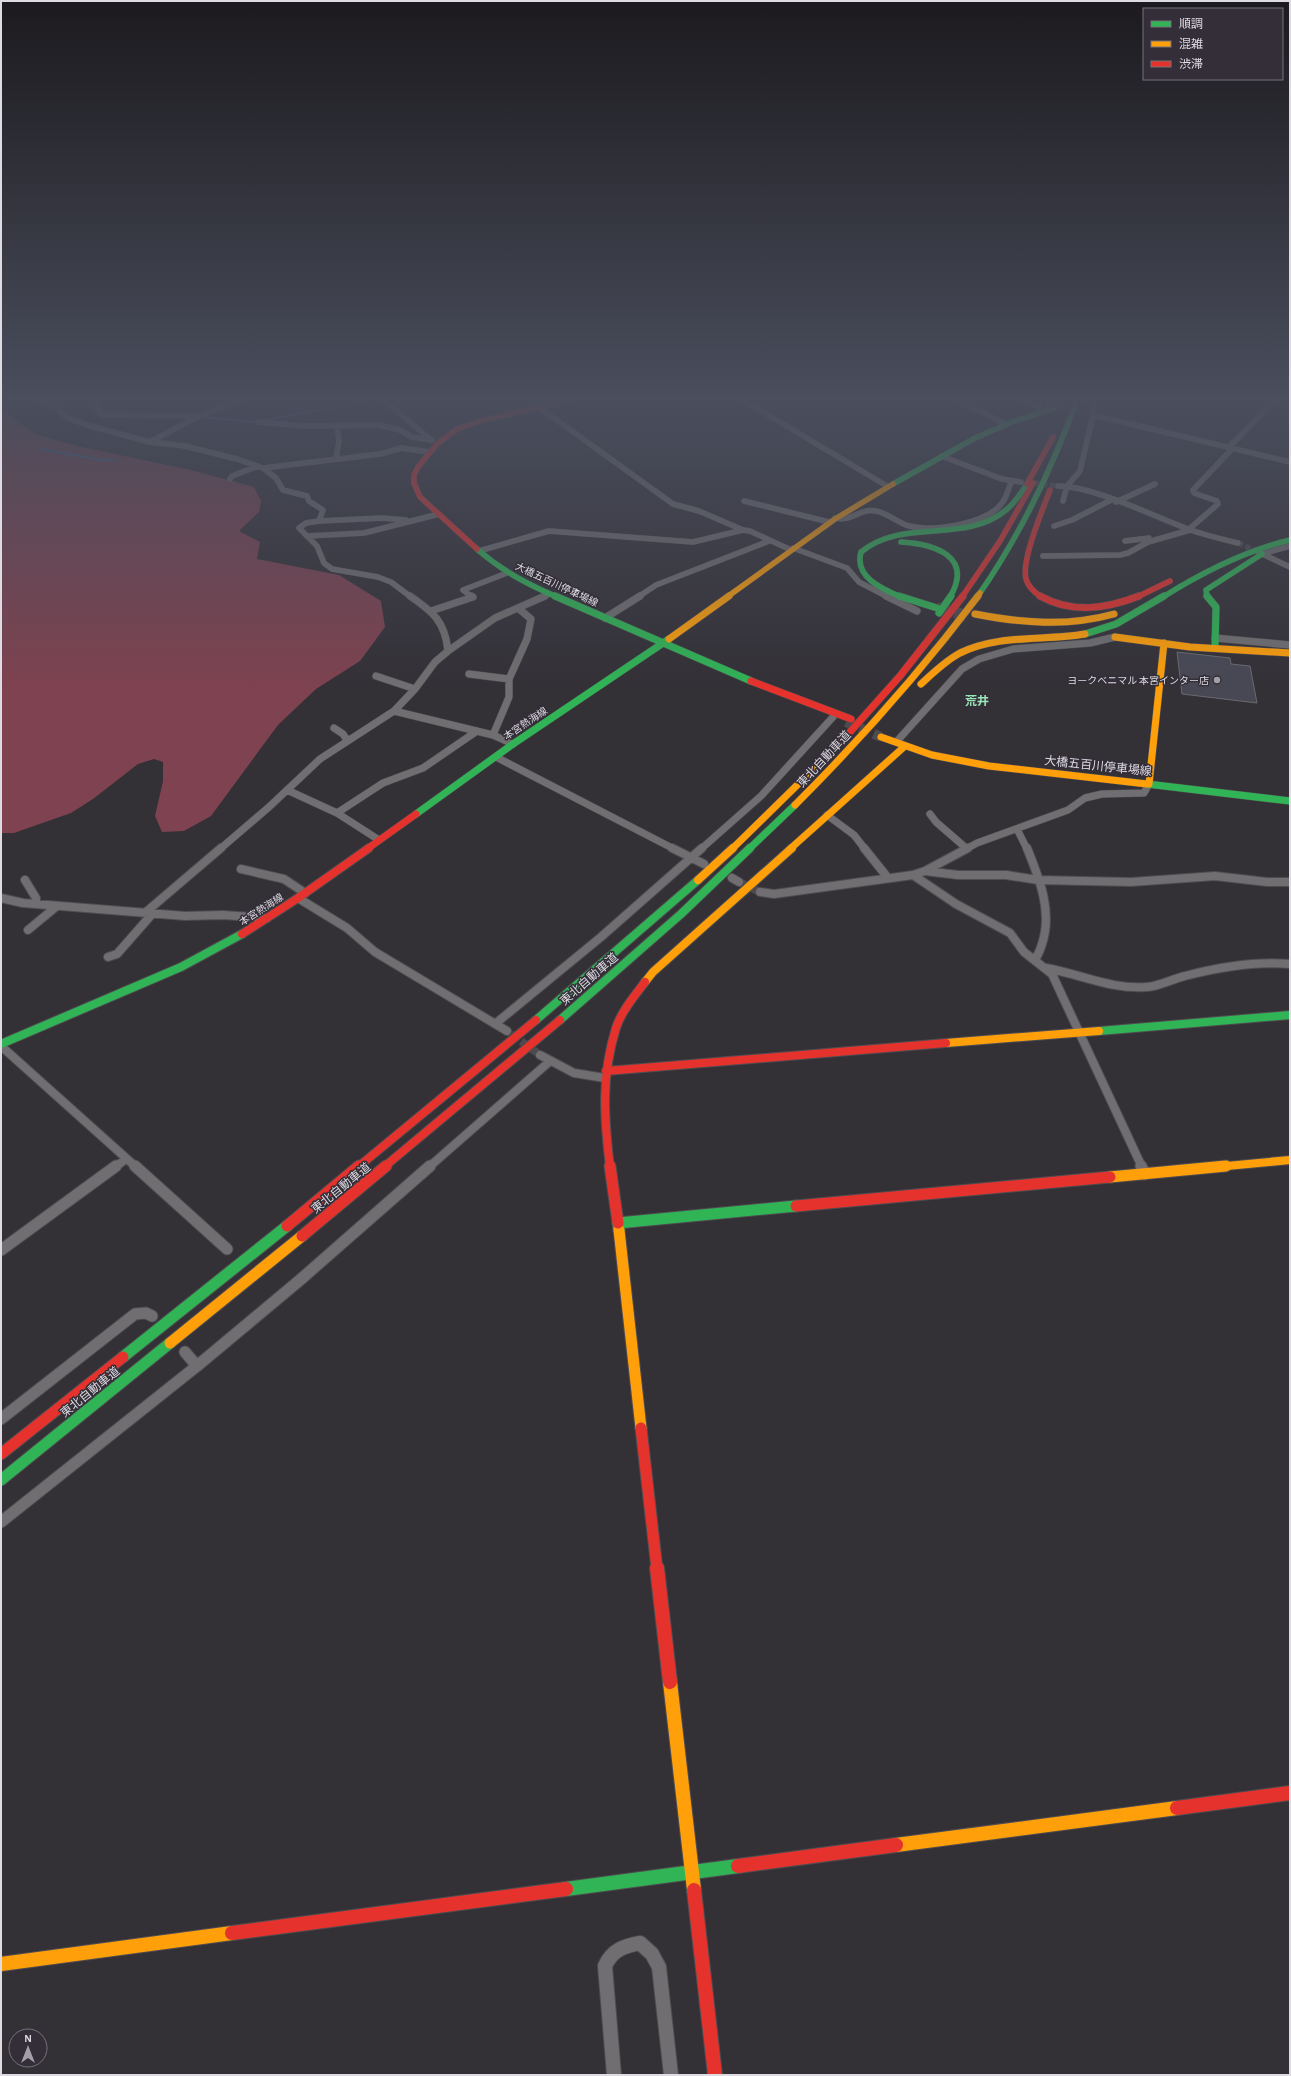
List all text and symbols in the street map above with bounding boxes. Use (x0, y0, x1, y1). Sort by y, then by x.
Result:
legend (1143, 8, 1283, 80)
text: 順調 (1179, 18, 1203, 30)
text: 混雑 (1179, 37, 1203, 50)
text: 渋滞 (1179, 58, 1203, 70)
street label: 大橋五百川停車場線 (514, 560, 600, 608)
place label: ヨークベニマル 本宮インター店 (1067, 675, 1209, 686)
marker: ヨークベニマル 本宮インター店 (1212, 675, 1222, 685)
district label: 荒井 (965, 694, 989, 707)
street label: 本宮熱海線 (501, 705, 549, 742)
street label: 東北自動車道 (794, 728, 853, 789)
street label: 大橋五百川停車場線 (1044, 753, 1152, 778)
street label: 本宮熱海線 (237, 891, 285, 928)
street label: 東北自動車道 (557, 950, 620, 1007)
street label: 東北自動車道 (309, 1160, 373, 1215)
street label: 東北自動車道 (58, 1364, 122, 1419)
north arrow (8, 2028, 48, 2068)
text: N (24, 2033, 32, 2044)

